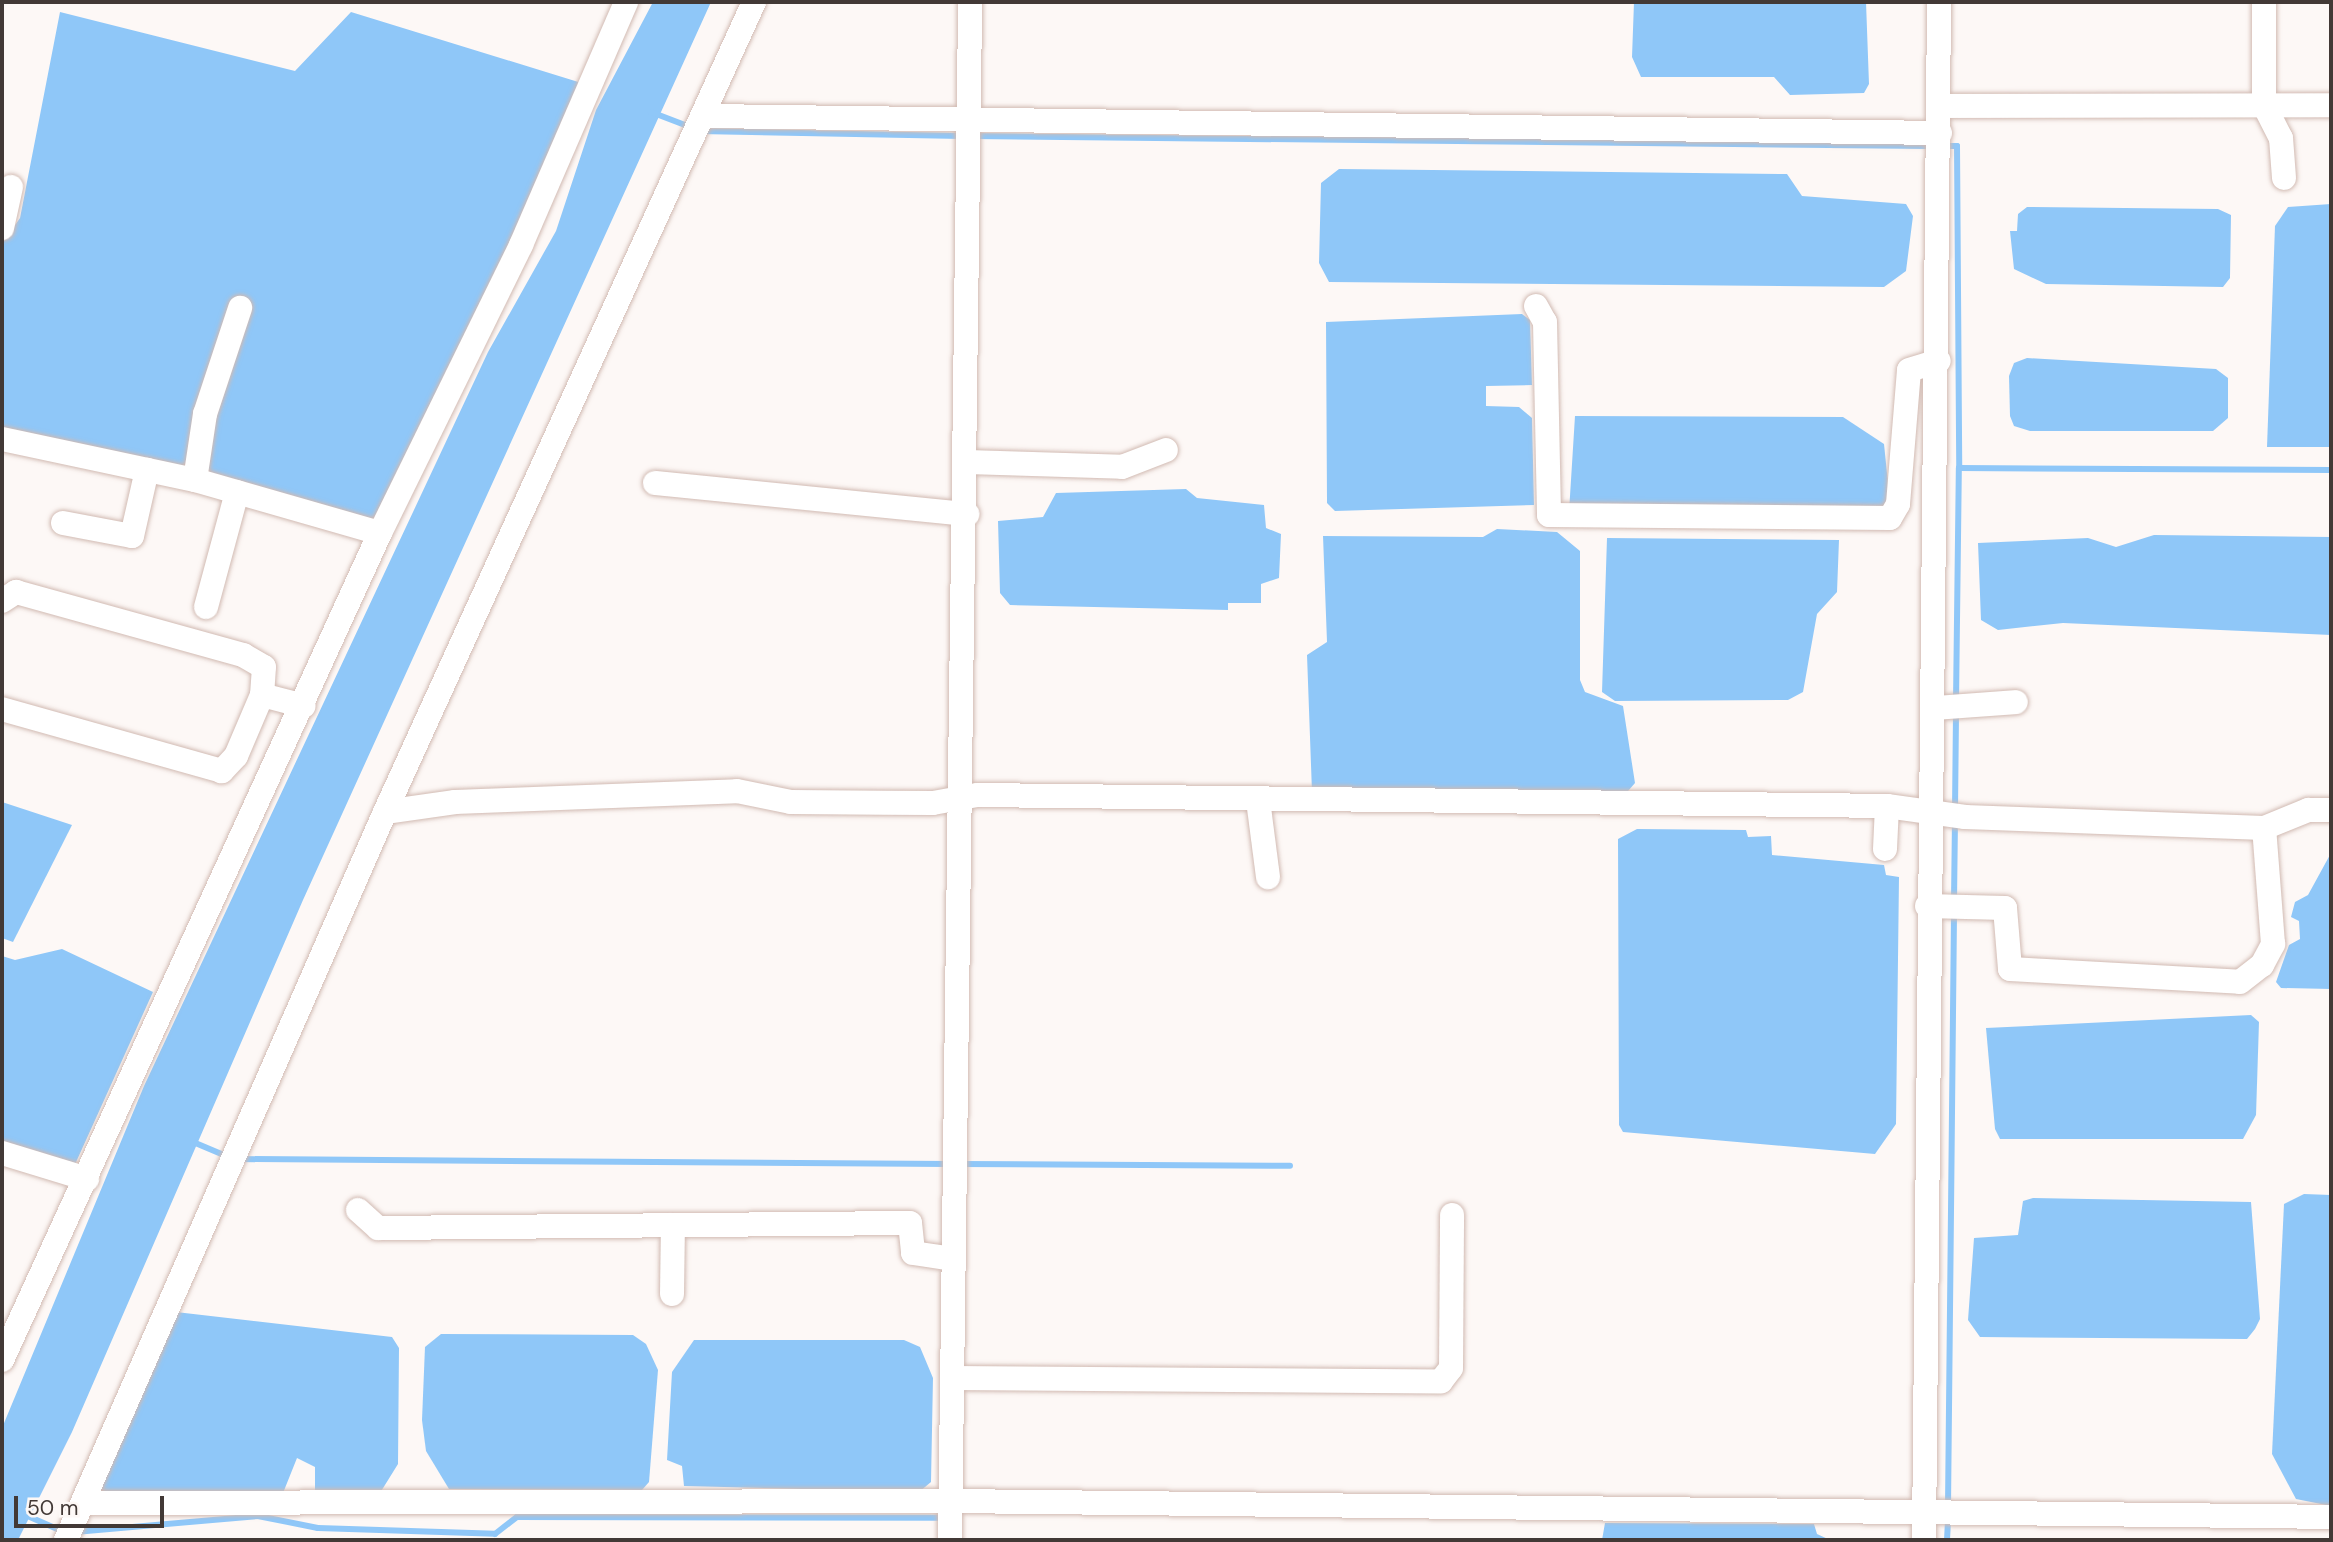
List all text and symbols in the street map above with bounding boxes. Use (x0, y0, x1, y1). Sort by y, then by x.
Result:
scale bar (18, 1482, 168, 1526)
text: 50 m (27, 1494, 78, 1522)

